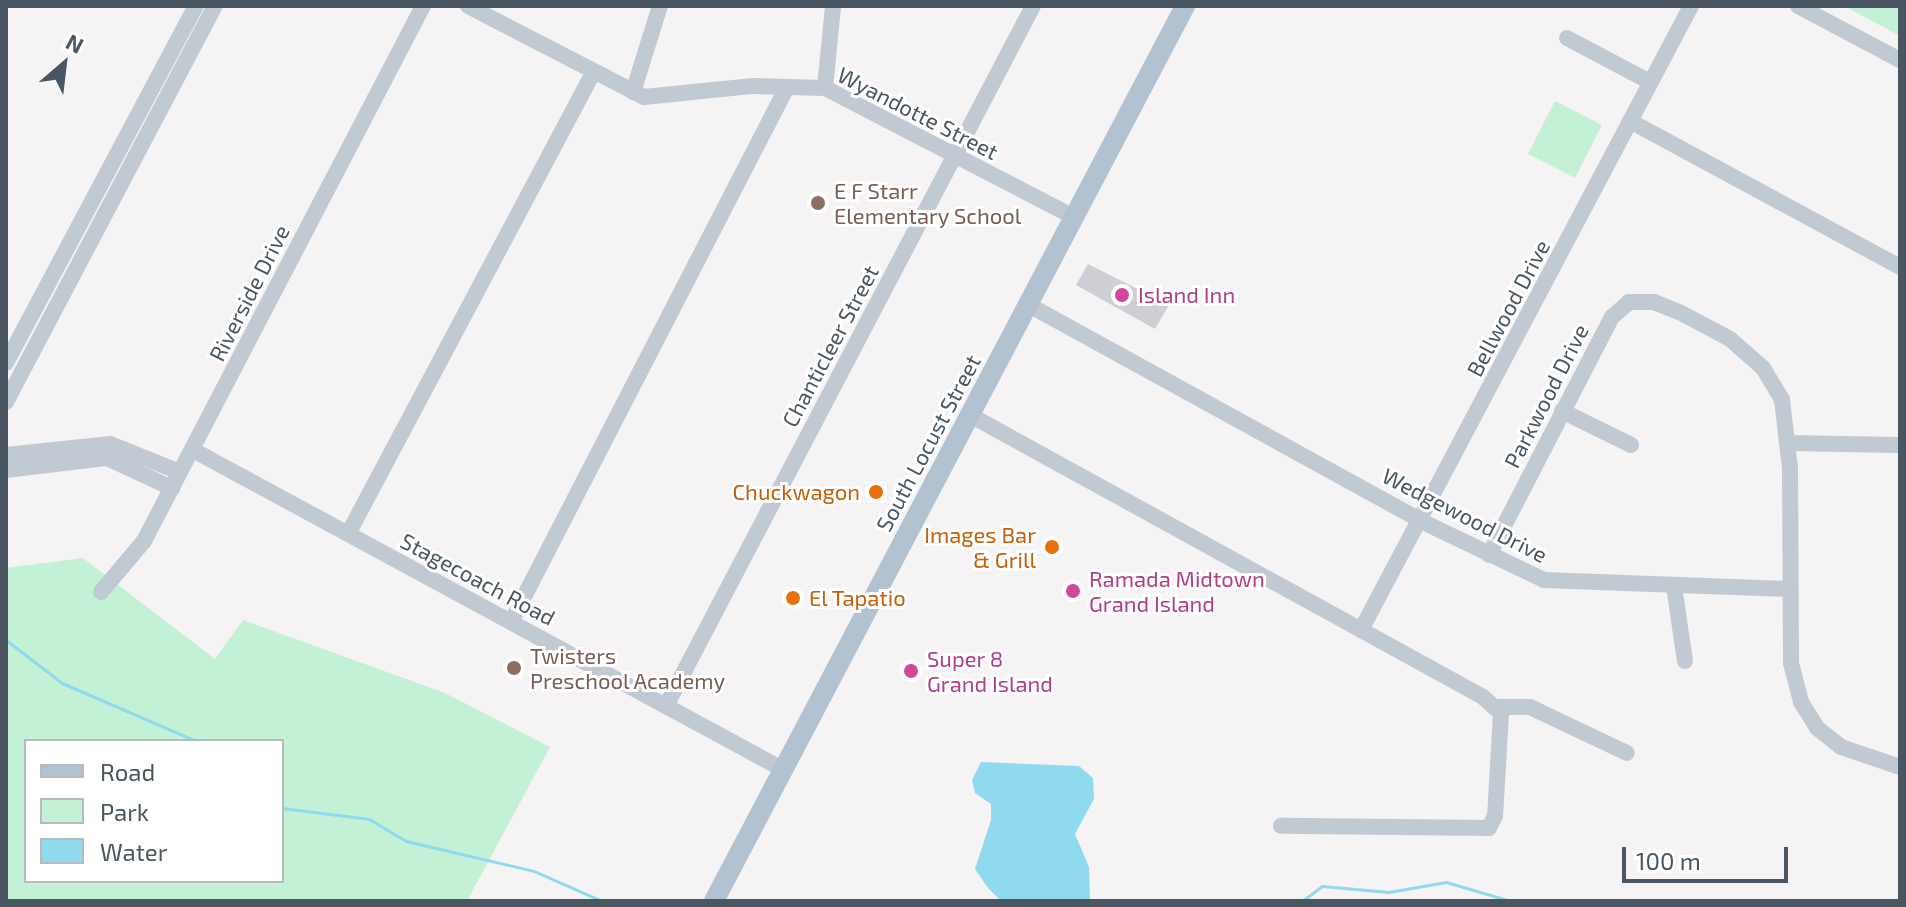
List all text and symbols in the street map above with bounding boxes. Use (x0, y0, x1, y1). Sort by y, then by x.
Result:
north arrow (24, 24, 104, 104)
text: N (62, 28, 88, 58)
street label: Wyandotte Street (833, 61, 1003, 165)
place label: E F Starr Elementary School (834, 177, 1022, 228)
marker: E F Starr Elementary School (809, 194, 827, 212)
street label: Riverside Drive (203, 220, 295, 366)
street label: Bellwood Drive (1461, 235, 1555, 381)
street label: Chanticleer Street (776, 260, 884, 432)
place label: Island Inn (1138, 282, 1235, 308)
marker: Island Inn (1113, 286, 1131, 304)
street label: Parkwood Drive (1498, 320, 1594, 472)
street label: South Locust Street (870, 350, 986, 536)
street label: Wedgewood Drive (1378, 462, 1552, 568)
place label: Chuckwagon (733, 479, 860, 505)
marker: Chuckwagon (867, 483, 885, 501)
place label: Images Bar & Grill (924, 521, 1036, 572)
street label: Stagecoach Road (396, 527, 560, 631)
marker: Images Bar & Grill (1043, 538, 1061, 556)
place label: Ramada Midtown Grand Island (1089, 565, 1265, 616)
marker: Ramada Midtown Grand Island (1064, 582, 1082, 600)
place label: El Tapatio (809, 585, 907, 611)
marker: El Tapatio (784, 589, 802, 607)
place label: Twisters Preschool Academy (530, 642, 726, 694)
place label: Super 8 Grand Island (927, 645, 1053, 696)
marker: Twisters Preschool Academy (505, 659, 523, 677)
marker: Super 8 Grand Island (902, 662, 920, 680)
legend (24, 739, 284, 883)
text: Road (100, 757, 155, 786)
text: Park (100, 797, 149, 826)
scale bar (1626, 831, 1792, 881)
text: Water (100, 837, 167, 866)
text: 100 m (1636, 846, 1701, 875)

